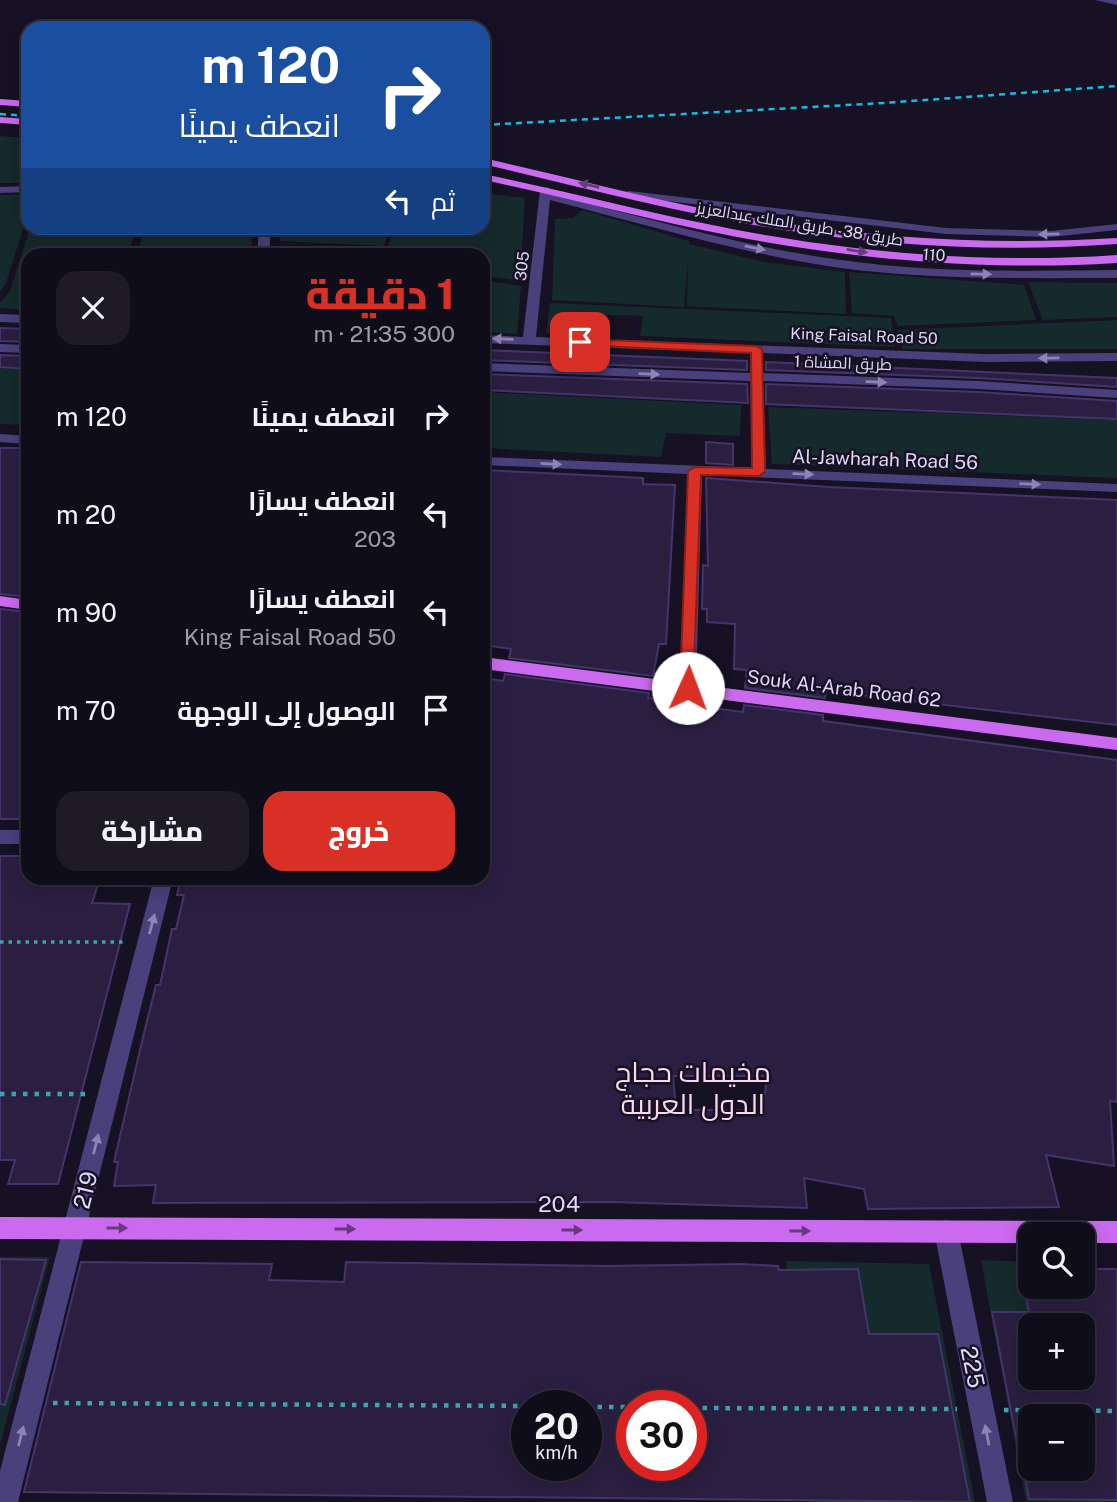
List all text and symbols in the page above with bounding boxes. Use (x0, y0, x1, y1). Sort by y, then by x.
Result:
text: 120 m (201, 36, 340, 94)
icon: right (364, 49, 455, 140)
text: انعطف يمينًا (179, 107, 340, 144)
one-way arrow (578, 179, 600, 190)
icon: left (379, 182, 417, 220)
text: ثم (431, 186, 455, 217)
street label: طريق 38 - طريق الملك عبدالعزيز (694, 198, 905, 251)
one-way arrow (1038, 228, 1060, 239)
one-way arrow (744, 242, 766, 253)
street label: 110 (922, 245, 946, 265)
one-way arrow (846, 246, 868, 257)
street label: 305 (511, 250, 533, 282)
one-way arrow (970, 268, 992, 280)
text: 1 دقيقة (305, 269, 455, 318)
button: close (56, 271, 130, 345)
pin (550, 312, 610, 372)
text: 300 m · 21:35 (313, 320, 455, 347)
icon: arrive (561, 323, 599, 361)
street label: King Faisal Road 50 (790, 324, 938, 348)
one-way arrow (492, 334, 514, 345)
street label: طريق المشاة 1 (794, 352, 892, 375)
one-way arrow (1038, 352, 1060, 363)
one-way arrow (638, 369, 660, 380)
one-way arrow (866, 377, 888, 388)
icon: right (417, 397, 455, 435)
text: 120 m (56, 401, 127, 432)
text: انعطف يمينًا (252, 401, 396, 432)
street label: Al-Jawharah Road 56 (792, 445, 978, 473)
one-way arrow (540, 458, 562, 469)
one-way arrow (792, 469, 814, 480)
one-way arrow (1019, 479, 1041, 490)
text: انعطف يسارًا (248, 485, 396, 516)
icon: left (417, 495, 455, 533)
text: 20 m (56, 499, 116, 530)
text: 203 (354, 525, 396, 552)
text: انعطف يسارًا (248, 583, 396, 614)
icon: left (417, 593, 455, 631)
text: 90 m (56, 597, 117, 628)
text: King Faisal Road 50 (184, 623, 396, 650)
position arrow (651, 651, 725, 725)
street label: Souk Al-Arab Road 62 (746, 665, 942, 711)
icon: arrive (417, 691, 455, 729)
text: 70 m (56, 695, 116, 726)
text: الوصول إلى الوجهة (177, 695, 396, 726)
button: مشاركة (56, 791, 249, 871)
button: خروج (263, 791, 455, 871)
one-way arrow (147, 913, 157, 934)
district label: مخيمات حجاج الدول العربية (615, 1055, 771, 1121)
one-way arrow (91, 1133, 102, 1155)
street label: 219 (67, 1169, 103, 1211)
street label: 204 (538, 1190, 580, 1217)
one-way arrow (106, 1222, 128, 1233)
map controls (1018, 1222, 1095, 1481)
button: search (1018, 1222, 1095, 1299)
one-way arrow (334, 1223, 356, 1235)
one-way arrow (561, 1224, 583, 1236)
one-way arrow (789, 1225, 811, 1237)
button: + (1018, 1313, 1095, 1390)
street label: 225 (955, 1344, 991, 1390)
speed limit sign: 30 (616, 1390, 707, 1481)
button: − (1018, 1404, 1095, 1481)
text: 20 (534, 1406, 579, 1447)
one-way arrow (981, 1424, 992, 1446)
one-way arrow (16, 1425, 27, 1447)
text: km/h (535, 1442, 578, 1463)

